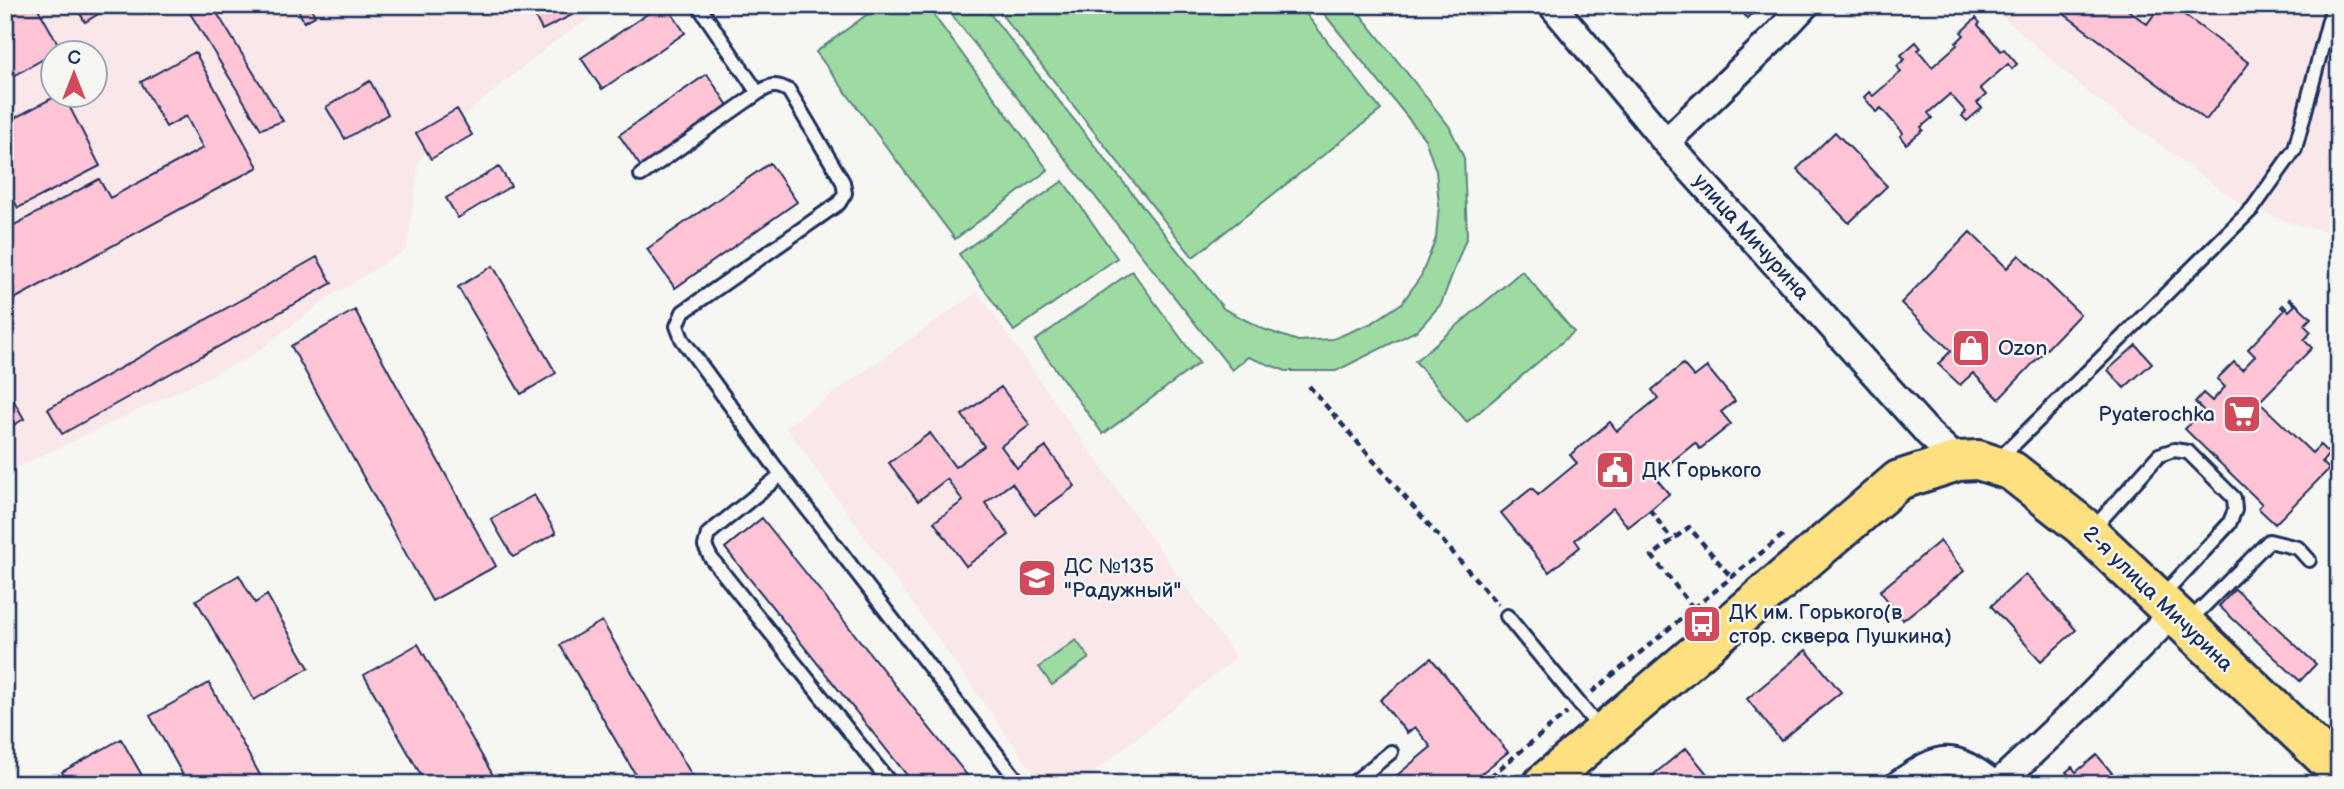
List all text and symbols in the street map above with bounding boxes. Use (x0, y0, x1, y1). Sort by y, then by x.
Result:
north arrow (38, 38, 108, 108)
text: С (67, 47, 81, 70)
street label: улица Мичурина (1688, 169, 1815, 306)
shop icon: Ozon (1950, 327, 1992, 369)
place label: Ozon (1998, 336, 2047, 361)
supermarket icon: Pyaterochka (2221, 393, 2263, 435)
place label: Pyaterochka (2098, 402, 2215, 427)
public building icon: ДК Горького (1594, 449, 1636, 491)
place label: ДК Горького (1642, 458, 1761, 483)
street label: 2-я улица Мичурина (2078, 521, 2239, 677)
place label: ДС №135 "Радужный" (1064, 554, 1181, 603)
school or university icon: ДС №135 "Радужный" (1016, 557, 1058, 599)
place label: ДК им. Горького(в стор. сквера Пушкина) (1729, 600, 1952, 649)
bus stop icon: ДК им. Горького(в стор. сквера Пушкина) (1681, 603, 1723, 645)

